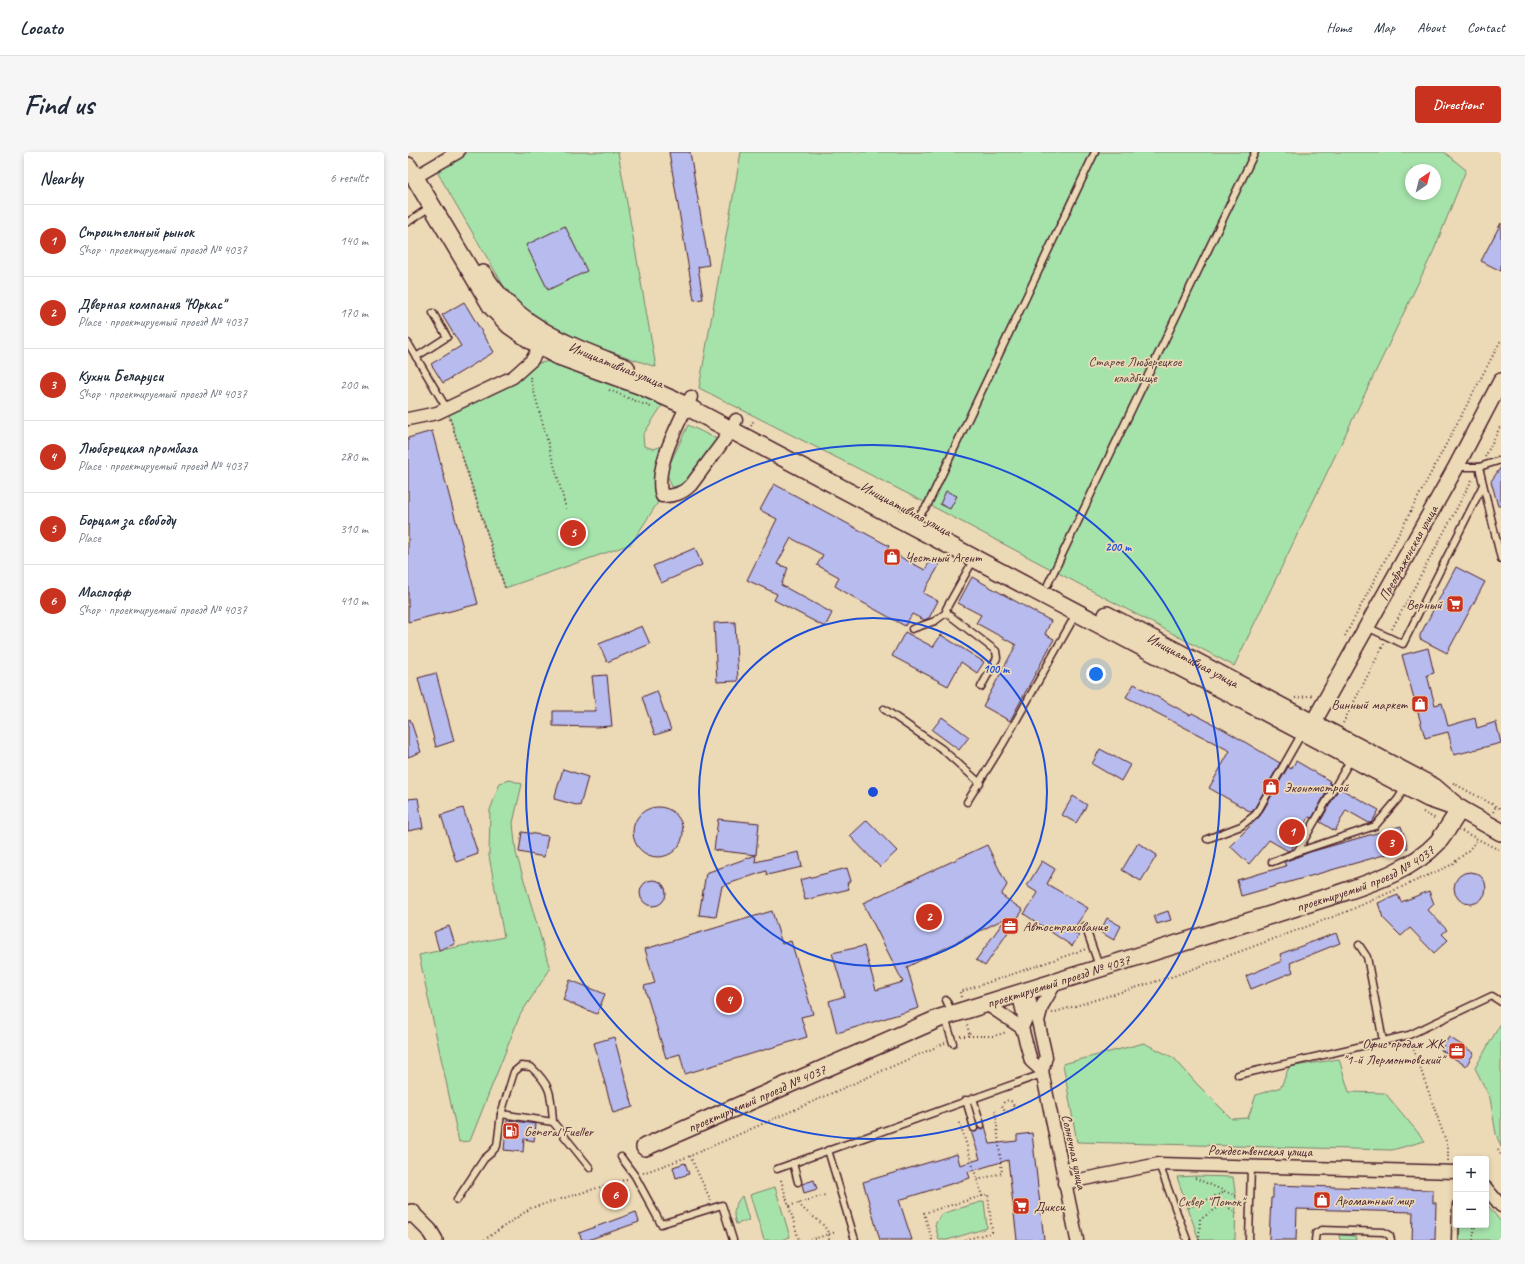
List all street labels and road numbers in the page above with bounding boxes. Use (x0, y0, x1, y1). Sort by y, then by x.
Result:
street label: Инициативная улица (566, 338, 667, 392)
street label: Инициативная улица (858, 478, 956, 541)
street label: Преображенская улица (1375, 501, 1442, 603)
street label: Инициативная улица (1144, 629, 1243, 692)
street label: проектируемый проезд № 4037 (1292, 838, 1434, 914)
street label: проектируемый проезд № 4037 (985, 951, 1133, 1011)
street label: проектируемый проезд № 4037 (685, 1060, 829, 1136)
street label: Солнечная улица (1058, 1113, 1090, 1192)
street label: Рождественская улица (1208, 1142, 1314, 1160)

